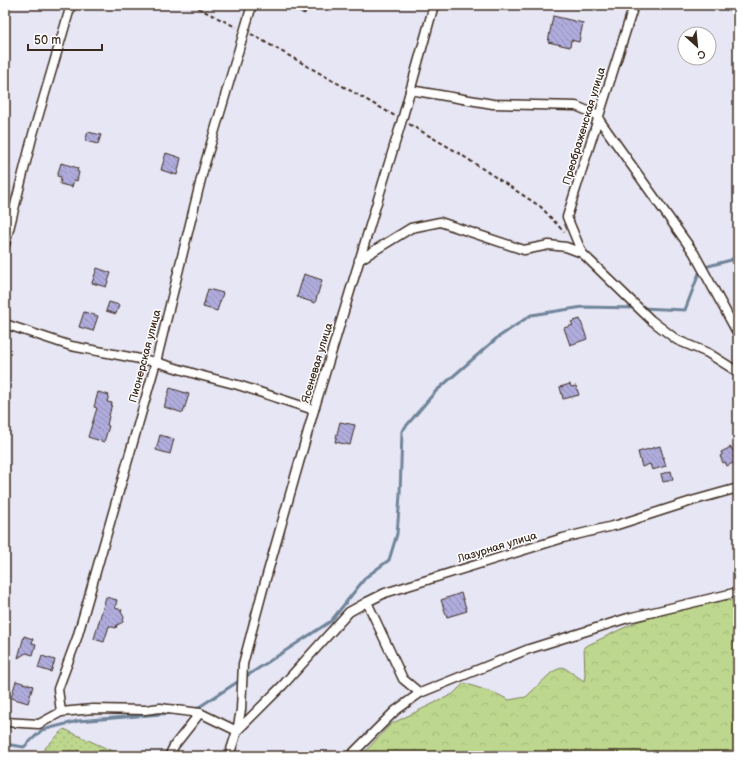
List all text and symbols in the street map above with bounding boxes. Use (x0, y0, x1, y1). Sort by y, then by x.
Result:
scale bar (28, 26, 102, 52)
north arrow (677, 26, 717, 66)
text: 50 m (34, 33, 61, 48)
text: С (695, 47, 708, 62)
street label: Преображенская улица (560, 65, 608, 186)
street label: Пионерская улица (126, 308, 164, 404)
street label: Ясеневая улица (299, 321, 336, 405)
street label: Лазурная улица (455, 529, 539, 566)

